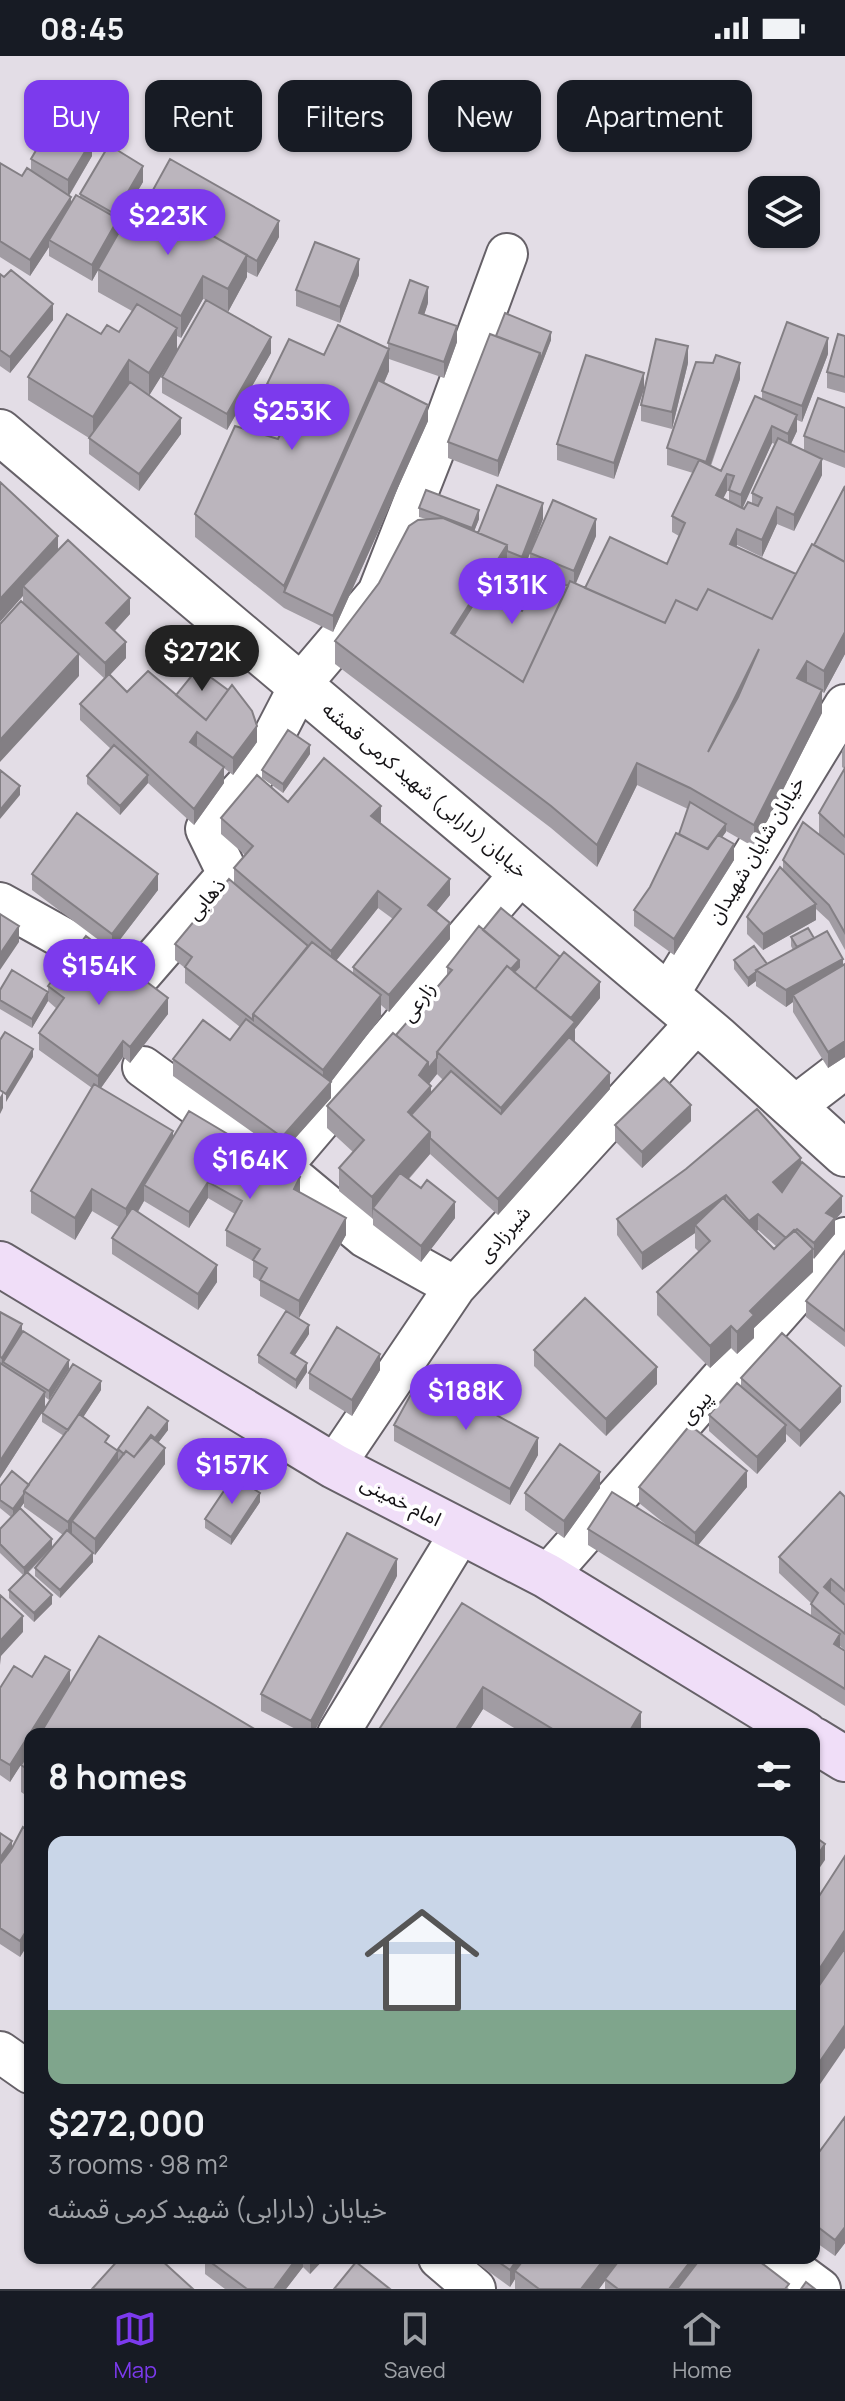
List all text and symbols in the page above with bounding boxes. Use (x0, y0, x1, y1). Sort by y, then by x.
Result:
text: 08:45 (40, 8, 124, 49)
chip: Buy (24, 80, 129, 152)
chip: Rent (145, 80, 262, 152)
chip: Filters (278, 80, 412, 152)
chip: New (428, 80, 541, 152)
chip: Apartment (557, 80, 752, 152)
map controls (748, 176, 820, 248)
button: layers (748, 176, 820, 248)
pin: $223K (112, 189, 224, 257)
text: $223K (128, 197, 208, 233)
pin: $253K (236, 384, 348, 452)
text: $253K (253, 392, 332, 428)
pin: $131K (456, 558, 568, 626)
text: $131K (476, 566, 548, 602)
pin: $272K (146, 625, 258, 693)
text: $272K (163, 633, 241, 669)
street label: خیابان (دارابی) شهید کرمی قمشه (317, 695, 534, 884)
street label: خیابان شایان شهیدان (701, 771, 810, 928)
street label: ذهابی (180, 872, 231, 925)
pin: $154K (43, 939, 155, 1007)
text: $154K (61, 947, 137, 983)
street label: زارعی (394, 976, 441, 1027)
pin: $164K (194, 1133, 306, 1201)
text: $164K (212, 1141, 288, 1177)
street label: شیرزادی (471, 1200, 536, 1268)
pin: $188K (410, 1364, 522, 1432)
text: $188K (428, 1372, 504, 1408)
street label: پیری (673, 1384, 718, 1429)
pin: $157K (176, 1438, 288, 1506)
text: $157K (195, 1446, 269, 1482)
street label: امام خمینی (355, 1469, 446, 1534)
text: 8 homes (48, 1753, 187, 1799)
icon: filters (752, 1754, 796, 1798)
icon: home (350, 1888, 494, 2032)
text: $272,000 (48, 2100, 205, 2146)
text: 3 rooms · 98 m² (48, 2146, 228, 2182)
text: خیابان (دارابی) شهید کرمی قمشه (48, 2190, 387, 2226)
tab: Map (113, 2307, 157, 2385)
tab: Saved (384, 2307, 446, 2385)
tab: Home (672, 2307, 732, 2385)

